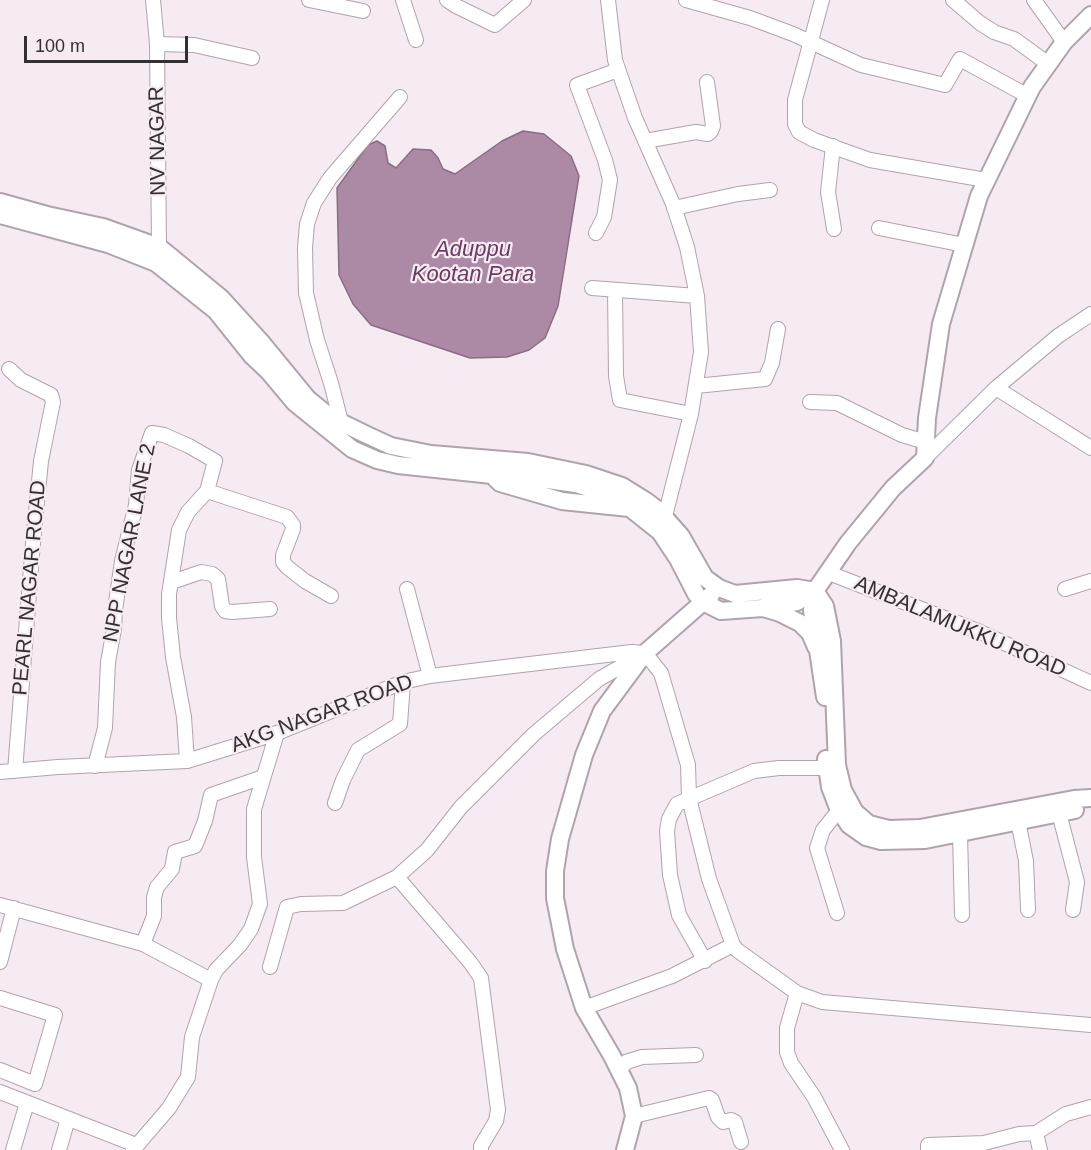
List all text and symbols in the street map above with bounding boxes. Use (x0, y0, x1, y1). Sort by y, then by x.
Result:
scale bar (27, 24, 190, 62)
text: 100 m (35, 36, 85, 56)
street label: NV NAGAR (144, 86, 172, 196)
water label: Aduppu Kootan Para (412, 237, 534, 288)
street label: NPP NAGAR LANE 2 (98, 442, 162, 644)
street label: PEARL NAGAR ROAD (8, 479, 52, 697)
street label: AMBALAMUKKU ROAD (850, 571, 1070, 683)
street label: AKG NAGAR ROAD (228, 669, 416, 759)

